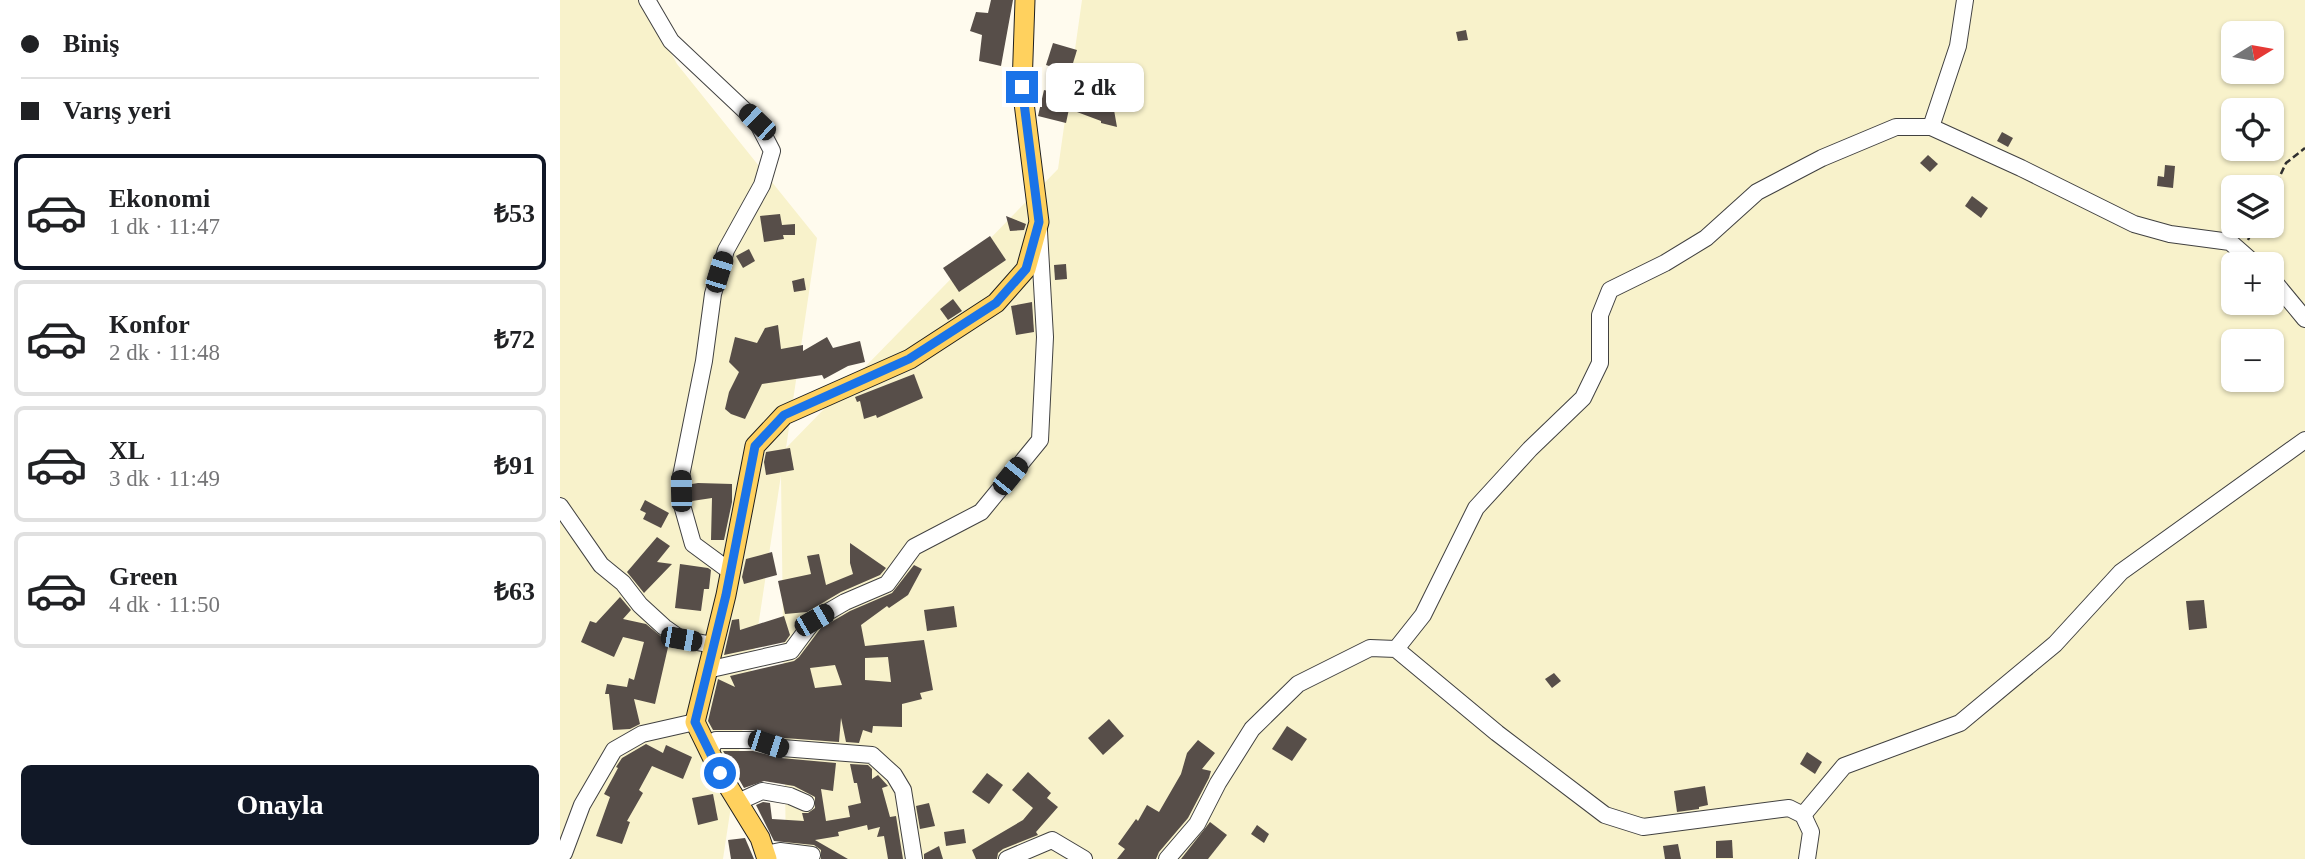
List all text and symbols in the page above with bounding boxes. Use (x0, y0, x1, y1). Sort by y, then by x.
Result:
north arrow (2221, 21, 2284, 84)
map controls (2221, 21, 2284, 392)
text: Biniş (63, 29, 119, 58)
callout: 2 dk (1046, 62, 1144, 112)
route end (1006, 71, 1038, 103)
text: 2 dk (1074, 75, 1116, 100)
text: Varış yeri (63, 96, 171, 125)
button: locate (2221, 98, 2284, 161)
car (735, 100, 780, 144)
button: layers (2221, 175, 2284, 238)
icon: car (25, 181, 88, 244)
text: Ekonomi (109, 184, 210, 213)
text: ₺53 (494, 199, 535, 228)
text: 1 dk · 11:47 (109, 214, 220, 239)
car (703, 249, 736, 295)
button: + (2221, 252, 2284, 315)
icon: car (25, 307, 88, 370)
text: Konfor (109, 310, 190, 339)
text: ₺72 (494, 325, 535, 354)
button: − (2221, 329, 2284, 392)
text: 2 dk · 11:48 (109, 340, 220, 365)
icon: car (25, 433, 88, 496)
text: XL (109, 436, 145, 465)
text: ₺91 (494, 451, 535, 480)
car (989, 453, 1032, 499)
text: 3 dk · 11:49 (109, 466, 220, 491)
car (671, 470, 692, 512)
icon: car (25, 559, 88, 622)
text: Green (109, 562, 178, 591)
text: ₺63 (494, 577, 535, 606)
text: 4 dk · 11:50 (109, 592, 220, 617)
car (791, 600, 838, 640)
car (659, 625, 704, 653)
car (745, 728, 792, 760)
route start (704, 757, 736, 789)
button: Onayla (21, 765, 539, 845)

